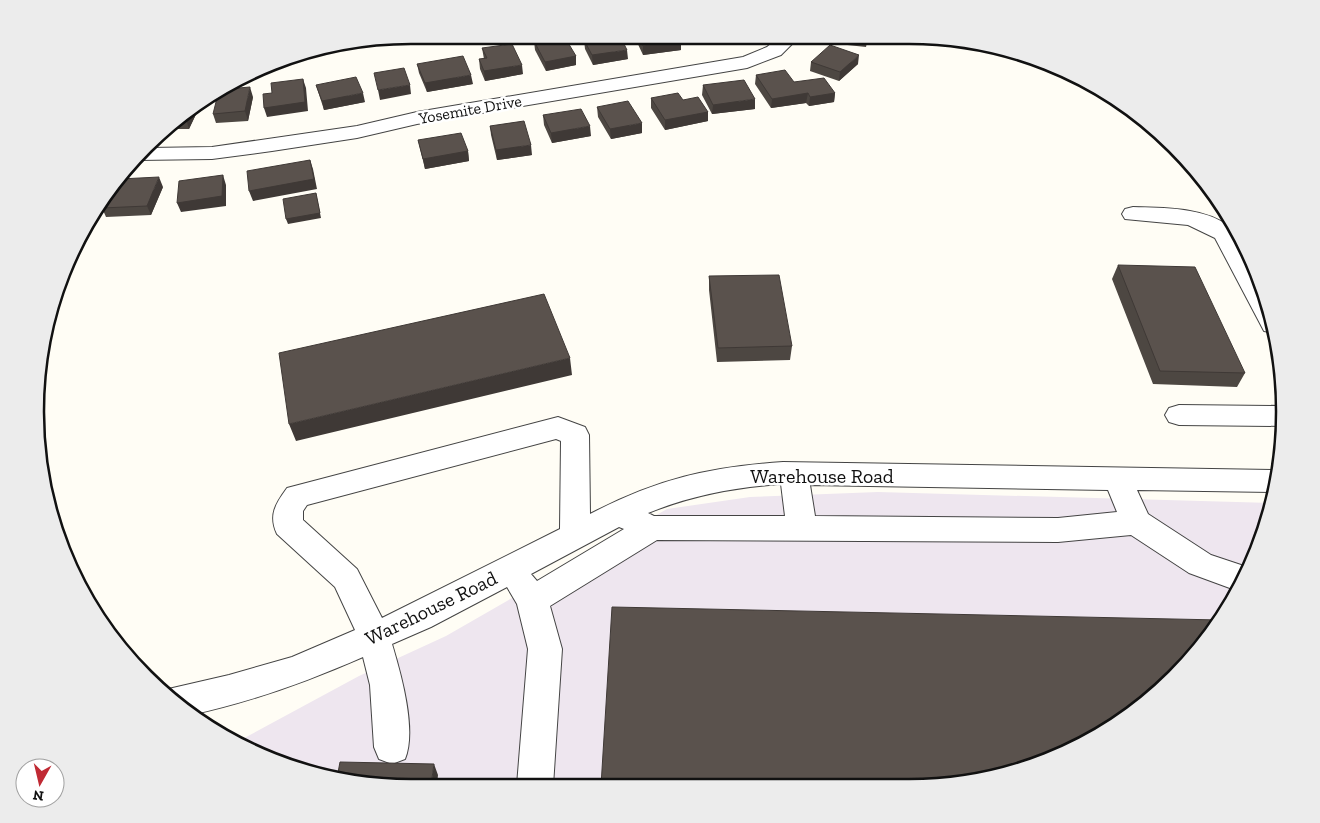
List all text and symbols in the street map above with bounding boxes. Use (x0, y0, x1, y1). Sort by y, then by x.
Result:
street label: Yosemite Drive (416, 91, 523, 128)
street label: Warehouse Road (750, 464, 894, 488)
street label: Warehouse Road (361, 566, 501, 650)
north arrow (15, 758, 65, 808)
text: N (31, 786, 45, 805)

